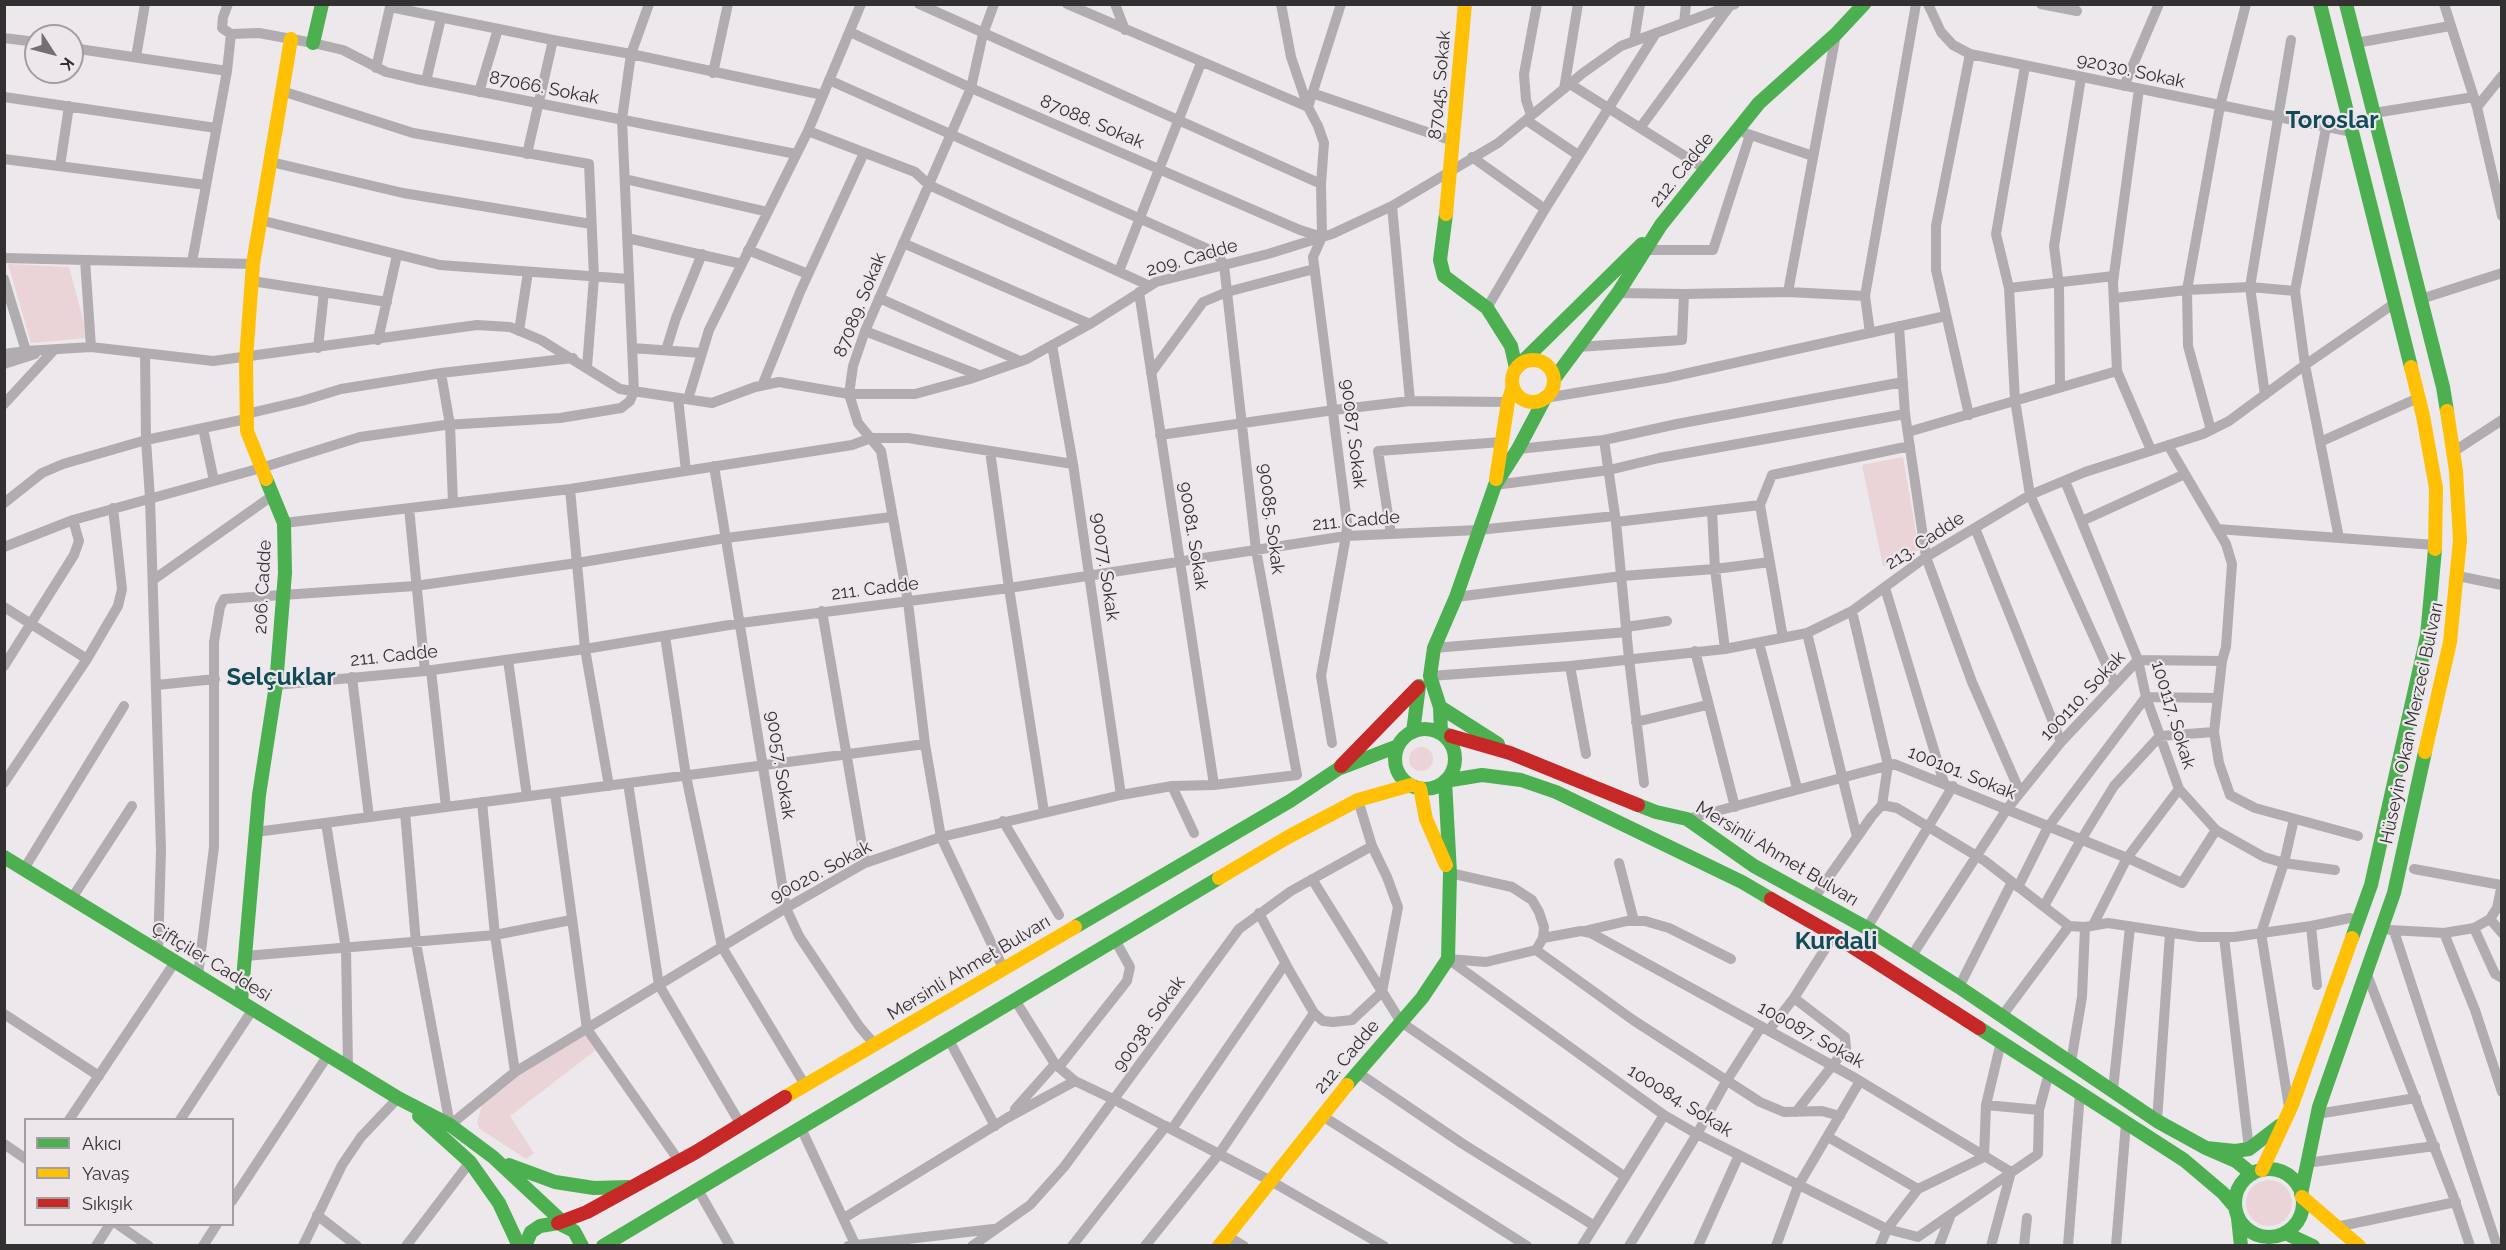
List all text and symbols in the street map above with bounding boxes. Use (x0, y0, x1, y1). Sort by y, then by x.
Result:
north arrow (24, 24, 84, 84)
street label: 87045. Sokak (1424, 30, 1456, 140)
street label: 92030. Sokak (2075, 49, 2187, 93)
text: K (57, 54, 78, 74)
street label: 87066. Sokak (487, 67, 601, 109)
street label: 87088. Sokak (1037, 90, 1147, 154)
district label: Toroslar (2285, 107, 2379, 135)
street label: 212. Cadde (1645, 128, 1719, 212)
street label: 209. Cadde (1144, 235, 1240, 281)
street label: 87089. Sokak (829, 250, 891, 360)
street label: 90087. Sokak (1336, 378, 1370, 490)
street label: 90085. Sokak (1253, 462, 1289, 576)
street label: 90081. Sokak (1174, 480, 1212, 592)
street label: 211. Cadde (1311, 506, 1401, 536)
street label: 213. Cadde (1881, 507, 1969, 575)
street label: 90077. Sokak (1087, 512, 1123, 622)
street label: 206. Cadde (250, 539, 276, 635)
street label: 211. Cadde (830, 573, 920, 605)
street label: Hüseyin Okan Merzeci Bulvarı (2376, 600, 2448, 846)
street label: 211. Cadde (349, 641, 439, 671)
street label: 100110. Sokak (2036, 647, 2130, 745)
street label: 100117. Sokak (2146, 658, 2200, 772)
district label: Selçuklar (226, 664, 336, 692)
street label: 90057. Sokak (761, 709, 799, 821)
street label: 100101. Sokak (1905, 742, 2019, 804)
street label: Mersinli Ahmet Bulvarı (1692, 797, 1862, 911)
street label: 90020. Sokak (767, 836, 875, 908)
street label: Mersinli Ahmet Bulvarı (884, 911, 1054, 1025)
street label: Çiftçiler Caddesi (147, 918, 275, 1006)
district label: Kurdali (1795, 928, 1877, 956)
street label: 90038. Sokak (1108, 972, 1190, 1076)
street label: 100087. Sokak (1754, 997, 1868, 1073)
street label: 212. Cadde (1310, 1016, 1384, 1098)
street label: 100084. Sokak (1624, 1060, 1736, 1142)
legend (24, 1118, 234, 1226)
text: Akıcı (82, 1133, 121, 1154)
text: Yavaş (82, 1163, 129, 1184)
text: Sıkışık (82, 1193, 132, 1214)

